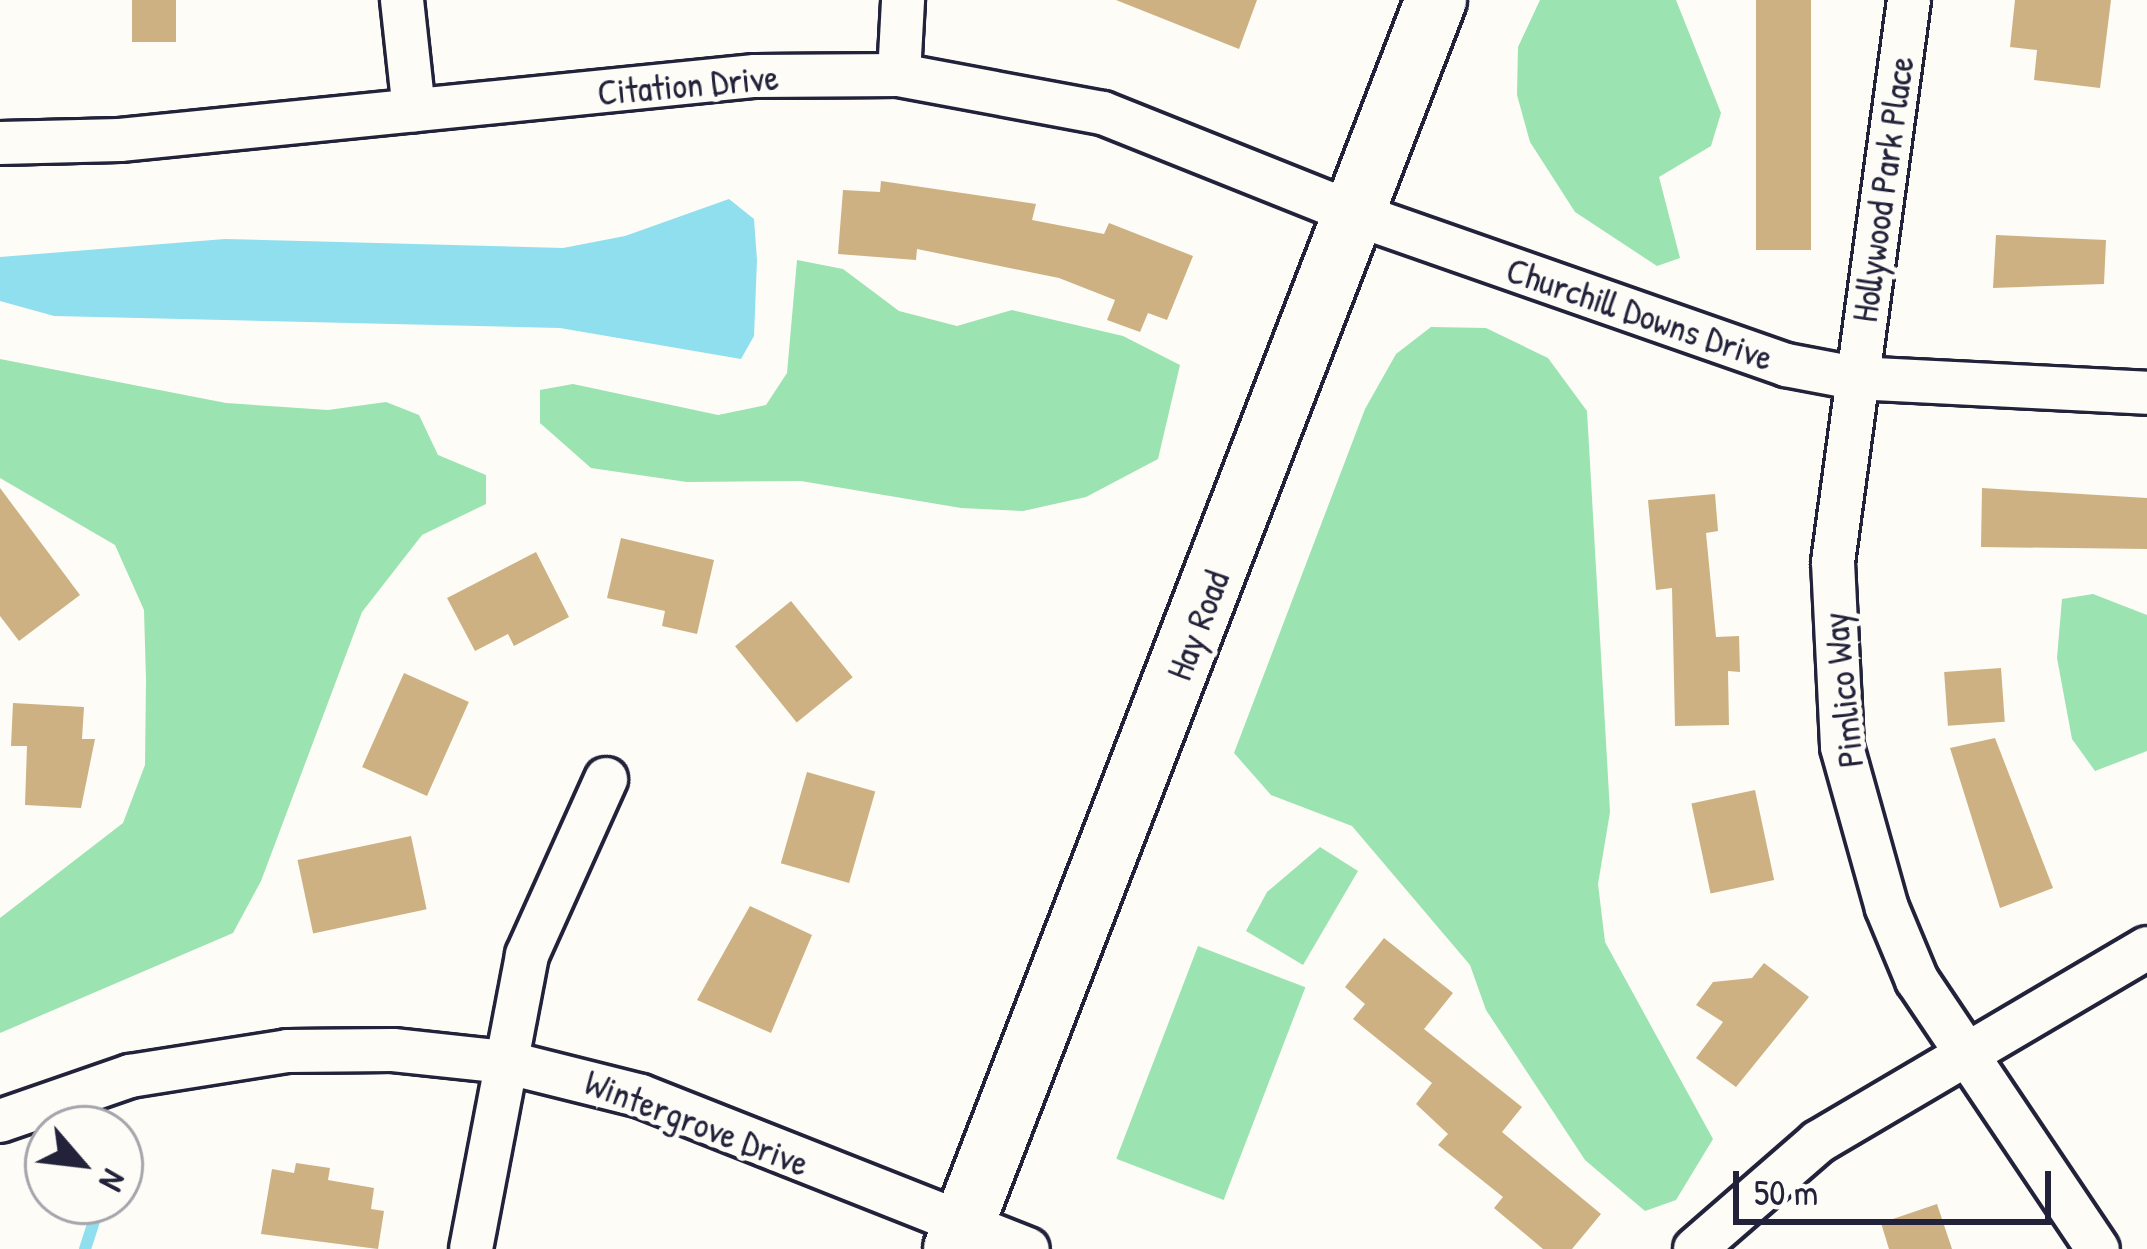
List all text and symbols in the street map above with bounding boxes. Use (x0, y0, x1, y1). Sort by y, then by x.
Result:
street label: Hollywood Park Place (1842, 53, 1922, 325)
street label: Citation Drive (596, 55, 780, 113)
street label: Churchill Downs Drive (1501, 247, 1779, 379)
street label: Hay Road (1157, 564, 1237, 686)
street label: Pimlico Way (1812, 610, 1872, 770)
street label: Wintergrove Drive (579, 1060, 815, 1184)
north arrow (24, 1105, 144, 1225)
scale bar (1739, 1147, 2057, 1221)
text: N (90, 1162, 137, 1199)
text: 50 m (1754, 1167, 1818, 1216)

